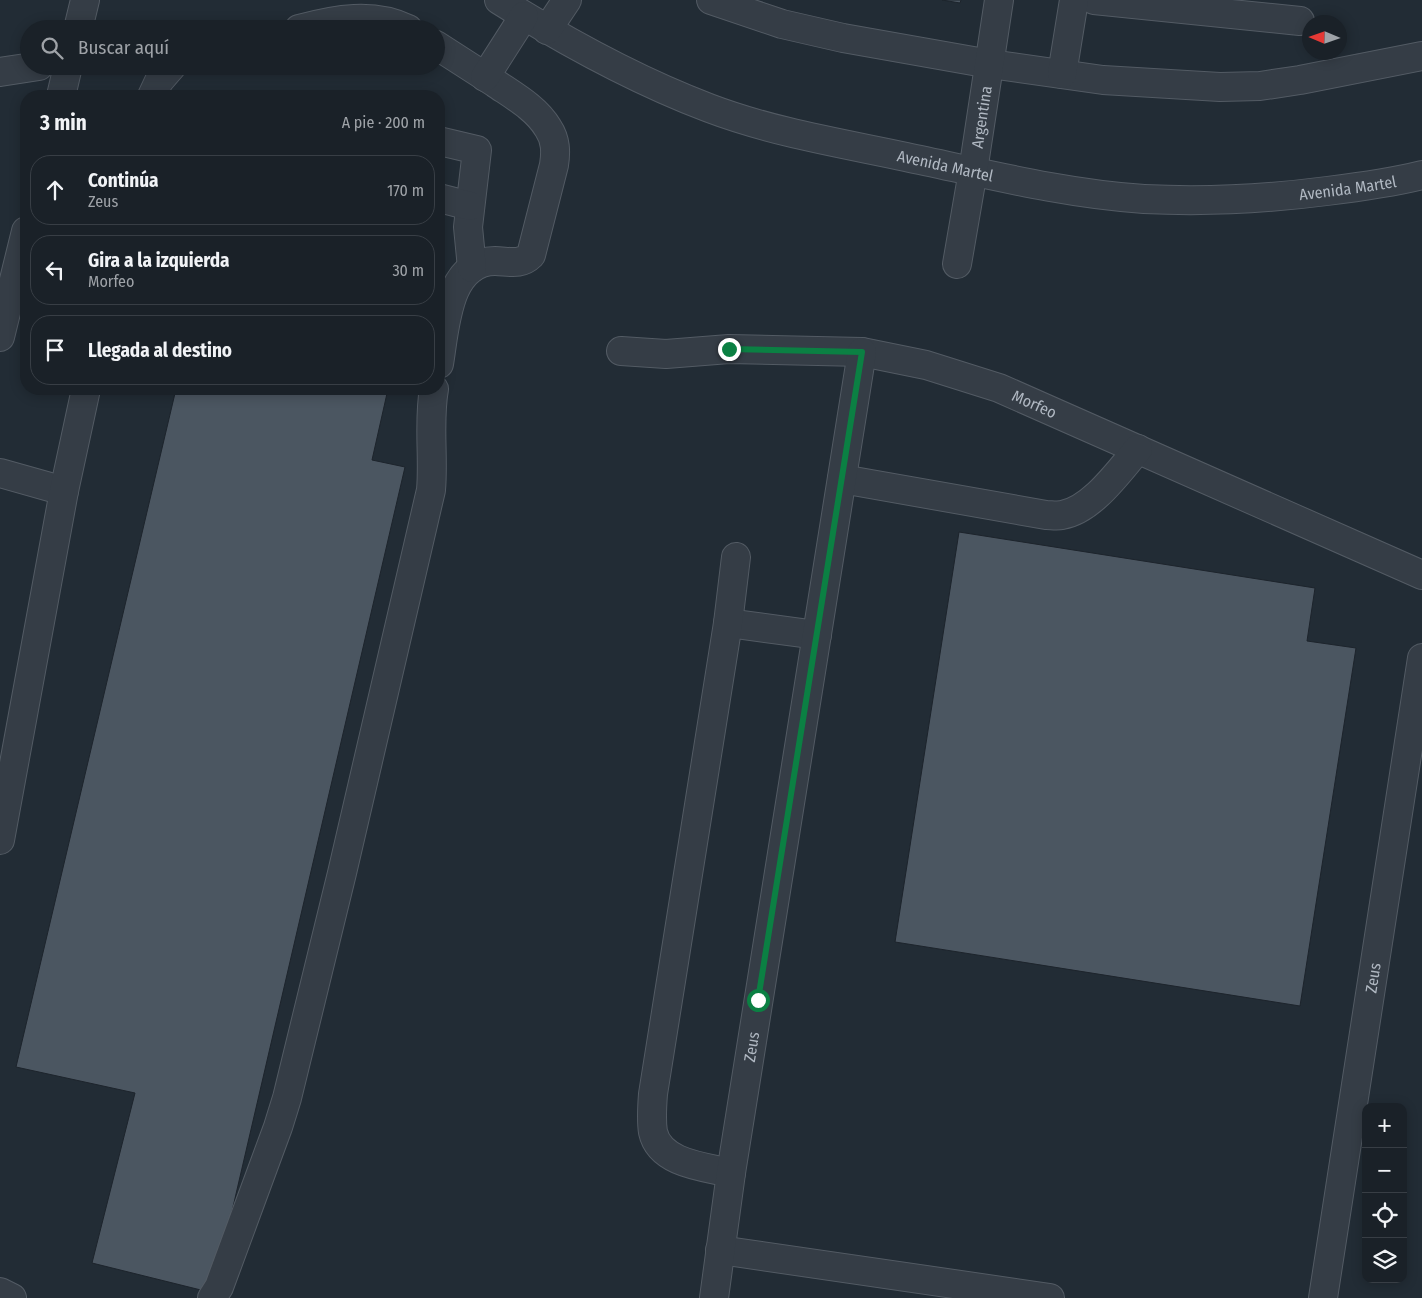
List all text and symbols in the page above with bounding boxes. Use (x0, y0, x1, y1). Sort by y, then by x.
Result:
north arrow (1302, 15, 1347, 60)
search box (20, 20, 445, 75)
icon: search (38, 34, 66, 62)
text: Buscar aquí (78, 36, 169, 59)
street label: Argentina (967, 84, 995, 150)
text: 3 min (40, 110, 87, 136)
text: A pie · 200 m (342, 113, 425, 132)
street label: Avenida Martel (895, 146, 995, 185)
text: Continúa (88, 169, 159, 192)
street label: Avenida Martel (1298, 171, 1398, 204)
icon: ahead (41, 176, 69, 204)
text: 170 m (387, 181, 424, 200)
text: Zeus (88, 192, 118, 211)
text: Gira a la izquierda (88, 249, 230, 272)
icon: left (41, 256, 69, 284)
text: 30 m (392, 261, 424, 280)
text: Morfeo (88, 272, 134, 291)
icon: arrive (41, 336, 69, 364)
route end (718, 338, 741, 361)
text: Llegada al destino (88, 339, 232, 362)
street label: Morfeo (1009, 386, 1060, 422)
street label: Zeus (1361, 961, 1384, 994)
route start (747, 989, 770, 1012)
street label: Zeus (739, 1030, 763, 1063)
map controls (1362, 1103, 1407, 1283)
button: + (1362, 1103, 1407, 1148)
button: − (1362, 1148, 1407, 1193)
button: locate (1362, 1193, 1407, 1238)
button: layers (1362, 1238, 1407, 1283)

